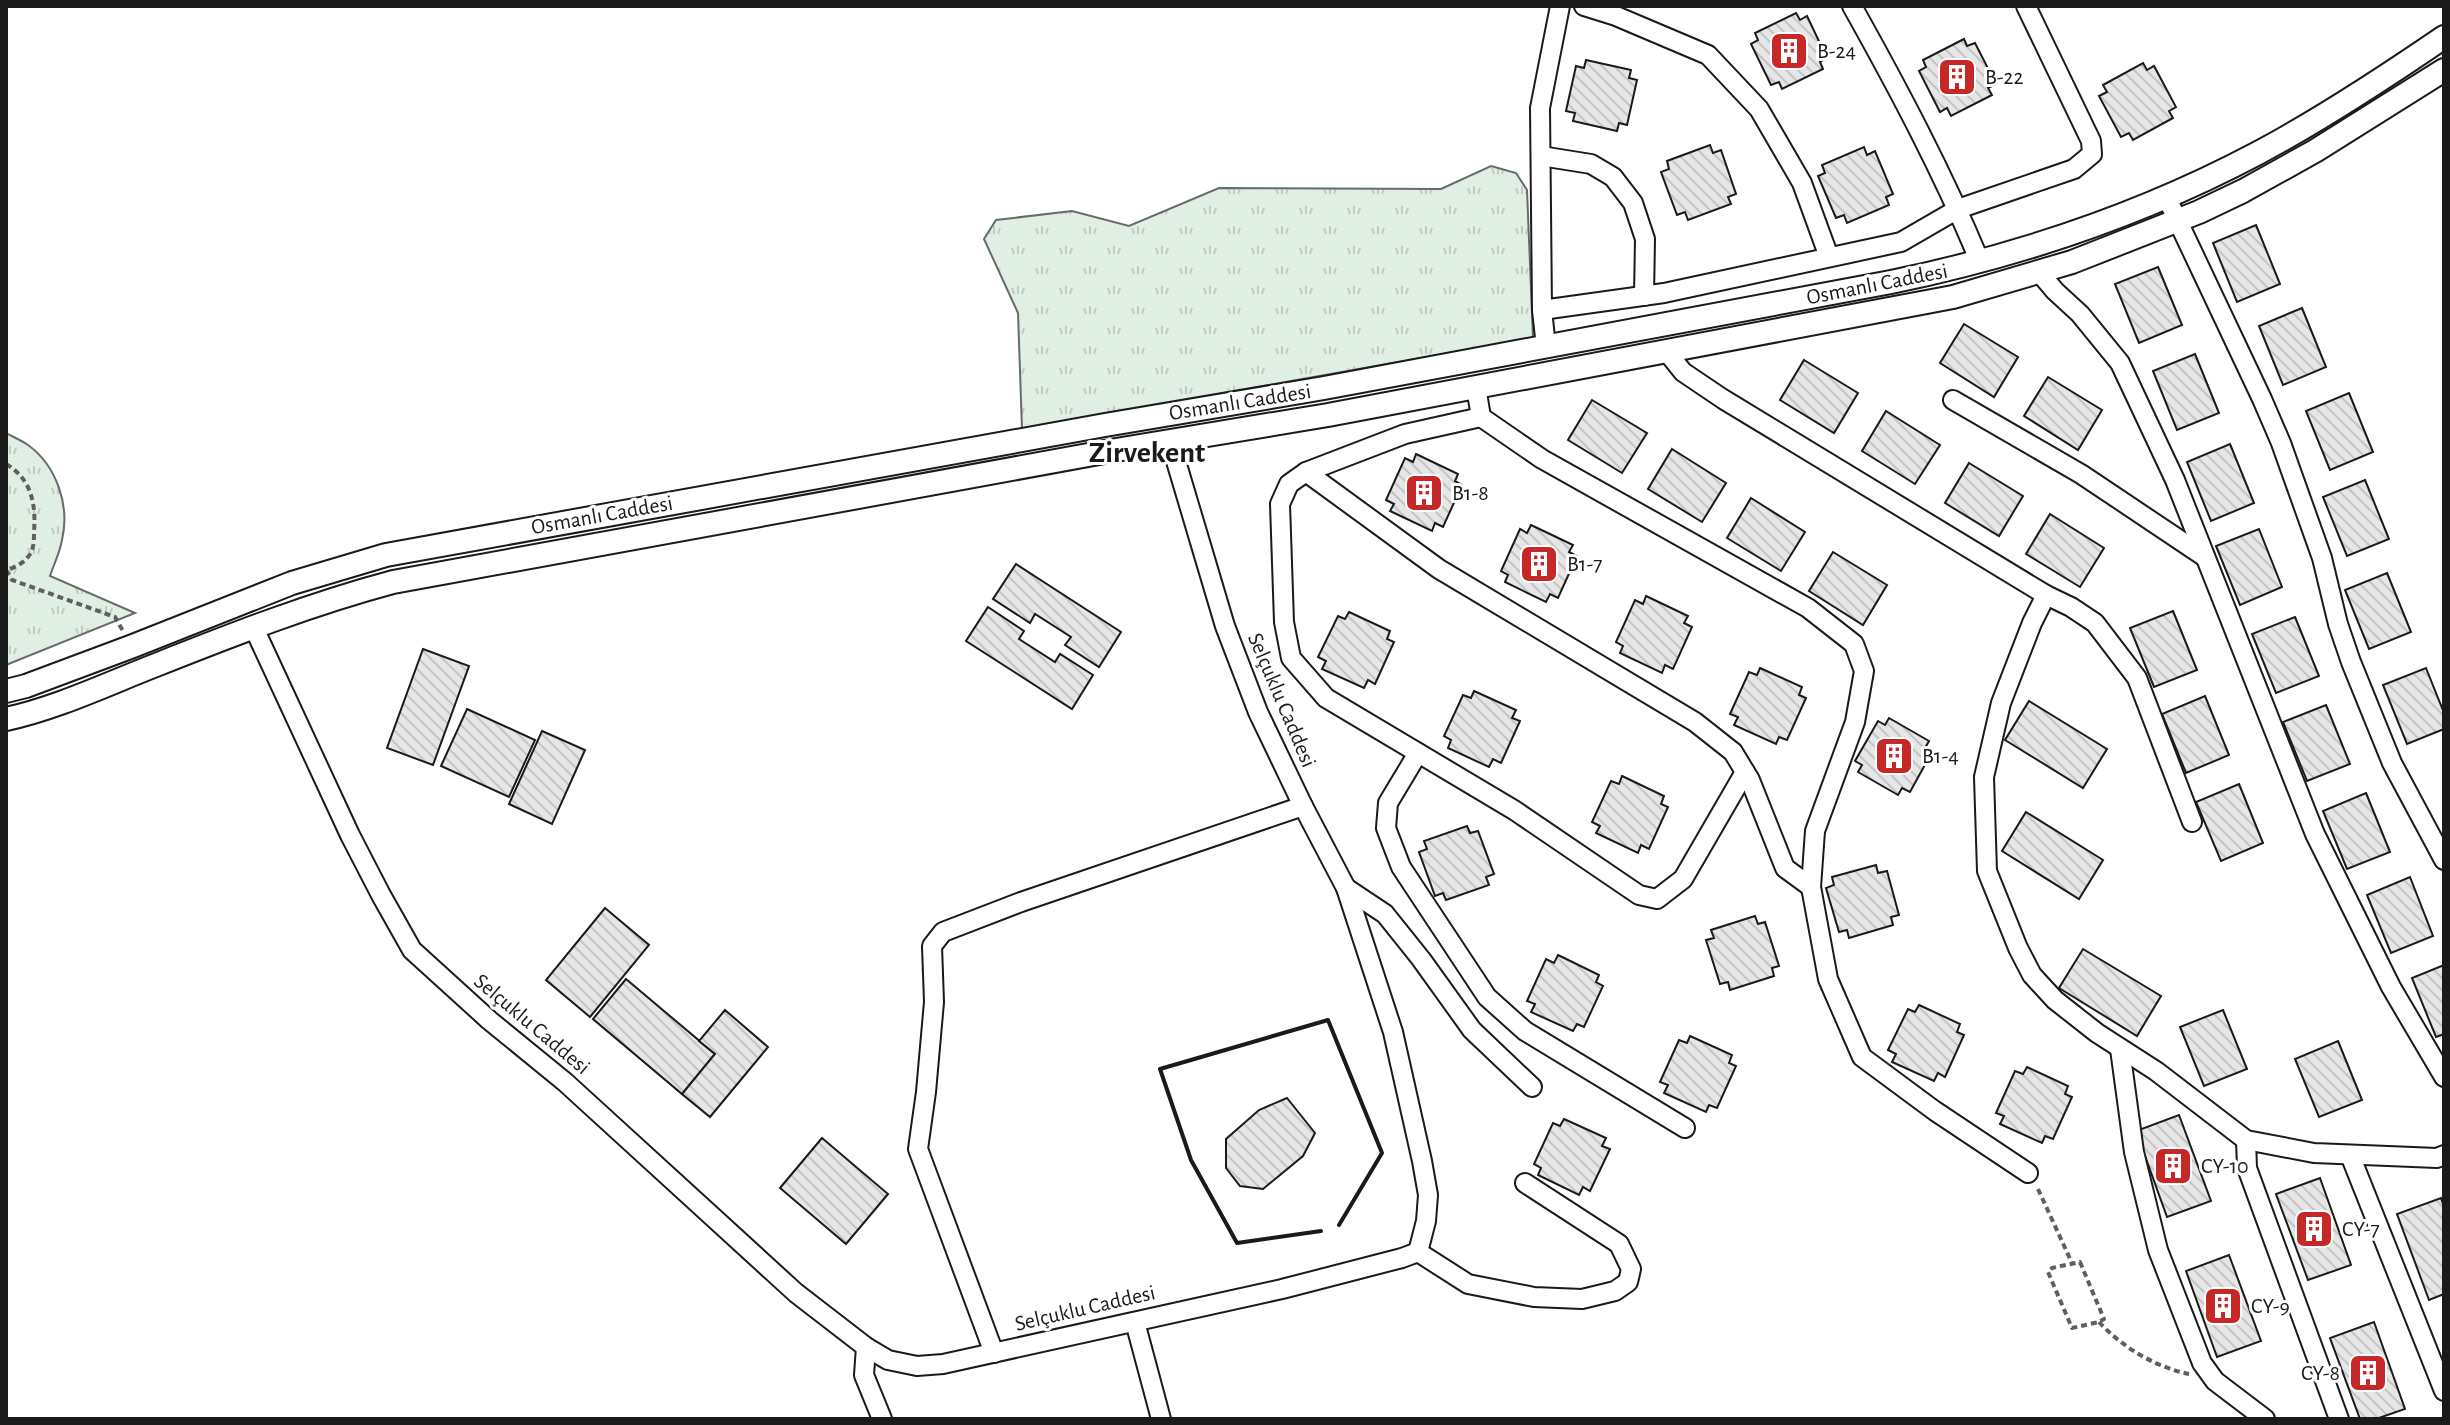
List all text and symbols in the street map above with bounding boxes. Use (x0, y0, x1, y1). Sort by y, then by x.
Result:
building icon: B-24 (1768, 30, 1810, 72)
place label: B-24 (1817, 40, 1856, 62)
building icon: B-22 (1936, 56, 1978, 98)
place label: B-22 (1985, 66, 2024, 88)
street label: Osmanlı Caddesi (1805, 260, 1949, 308)
street label: Osmanlı Caddesi (1167, 380, 1313, 424)
district label: Zirvekent (1089, 438, 1205, 468)
building icon: B1-8 (1403, 472, 1445, 514)
place label: B1-8 (1452, 482, 1489, 504)
street label: Osmanlı Caddesi (529, 492, 675, 538)
building icon: B1-7 (1518, 543, 1560, 585)
place label: B1-7 (1567, 553, 1602, 575)
street label: Selçuklu Caddesi (1244, 630, 1320, 770)
building icon: B1-4 (1873, 735, 1915, 777)
place label: B1-4 (1922, 745, 1959, 767)
street label: Selçuklu Caddesi (470, 969, 594, 1079)
building icon: CY-10 (2152, 1145, 2194, 1187)
place label: CY-10 (2201, 1155, 2249, 1177)
building icon: CY-7 (2293, 1208, 2335, 1250)
place label: CY-7 (2342, 1218, 2380, 1240)
street label: Selçuklu Caddesi (1013, 1281, 1157, 1335)
building icon: CY-9 (2202, 1285, 2244, 1327)
place label: CY-9 (2251, 1295, 2290, 1317)
building icon: CY-8 (2347, 1352, 2389, 1394)
place label: CY-8 (2301, 1362, 2340, 1384)

